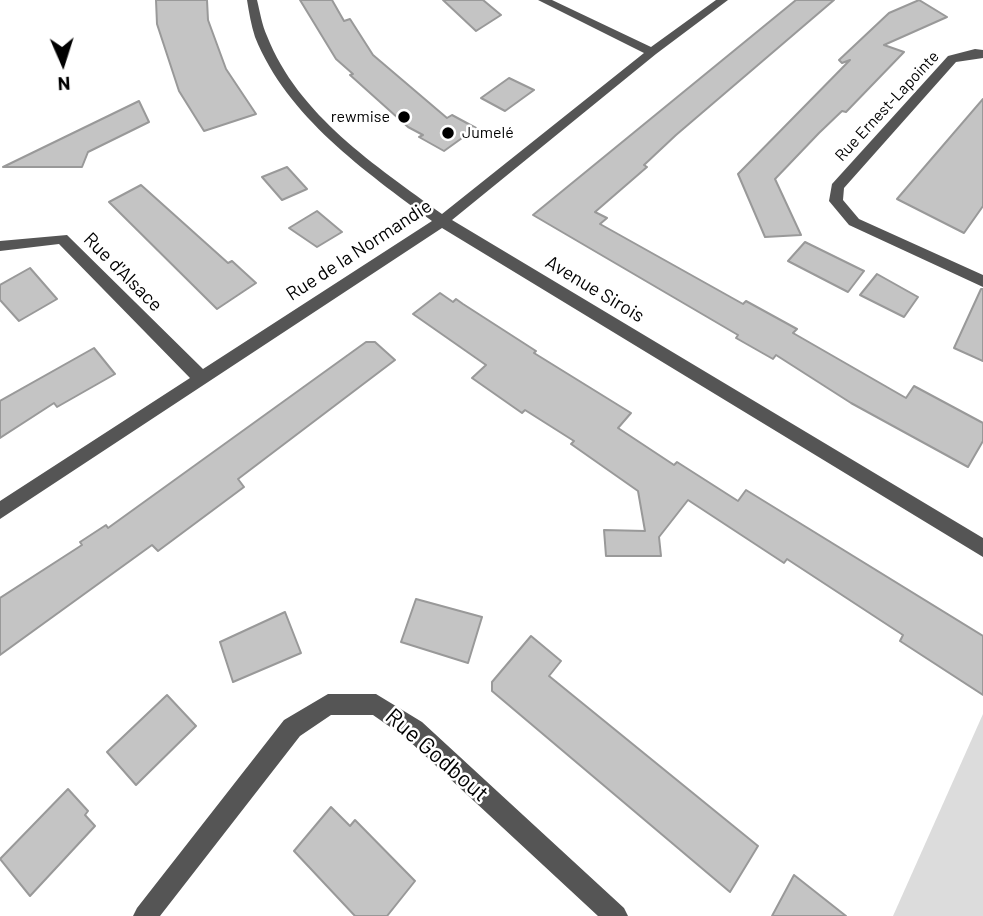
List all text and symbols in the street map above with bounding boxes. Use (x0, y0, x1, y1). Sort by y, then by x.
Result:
north arrow (28, 28, 98, 98)
street label: Rue Ernest-Lapointe (831, 47, 943, 165)
text: N (57, 73, 71, 96)
place label: rewmise (331, 107, 390, 127)
marker: rewmise (396, 109, 412, 125)
place label: Jumelé (462, 123, 514, 143)
marker: Jumelé (440, 125, 456, 141)
street label: Rue de la Normandie (282, 194, 436, 306)
street label: Rue d'Alsace (79, 228, 167, 316)
street label: Avenue Sirois (541, 251, 649, 327)
street label: Rue Godbout (380, 703, 494, 807)

